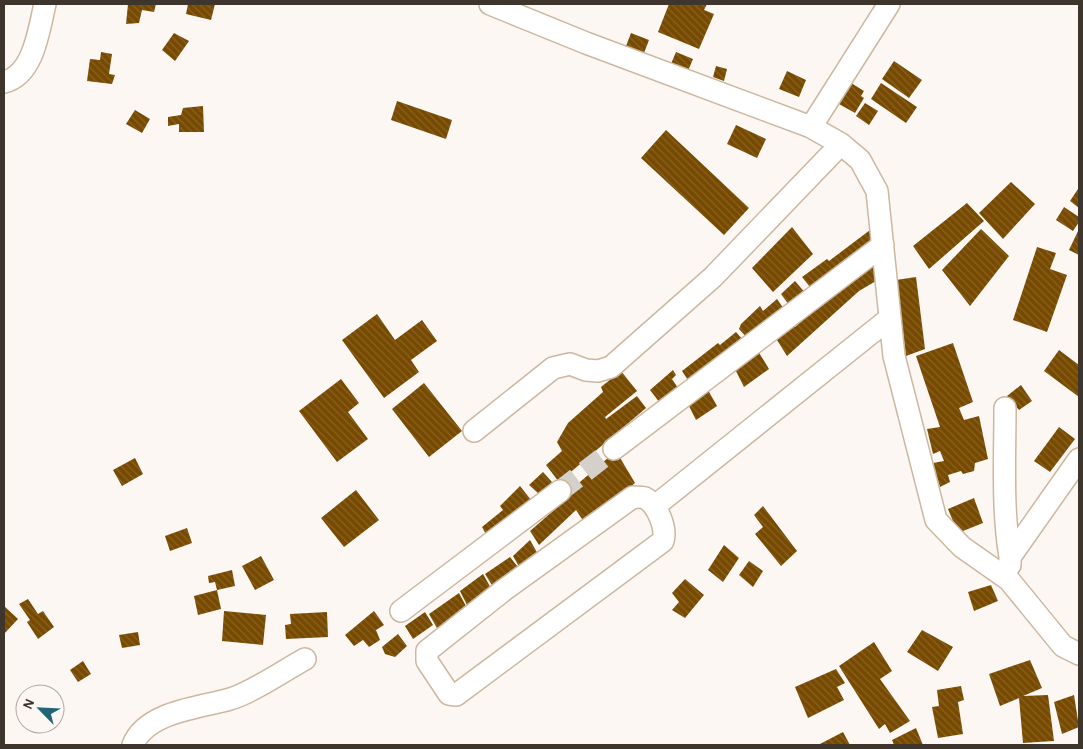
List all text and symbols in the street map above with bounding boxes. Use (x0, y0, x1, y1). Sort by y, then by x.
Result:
north arrow (15, 684, 65, 734)
text: N (21, 697, 37, 711)

